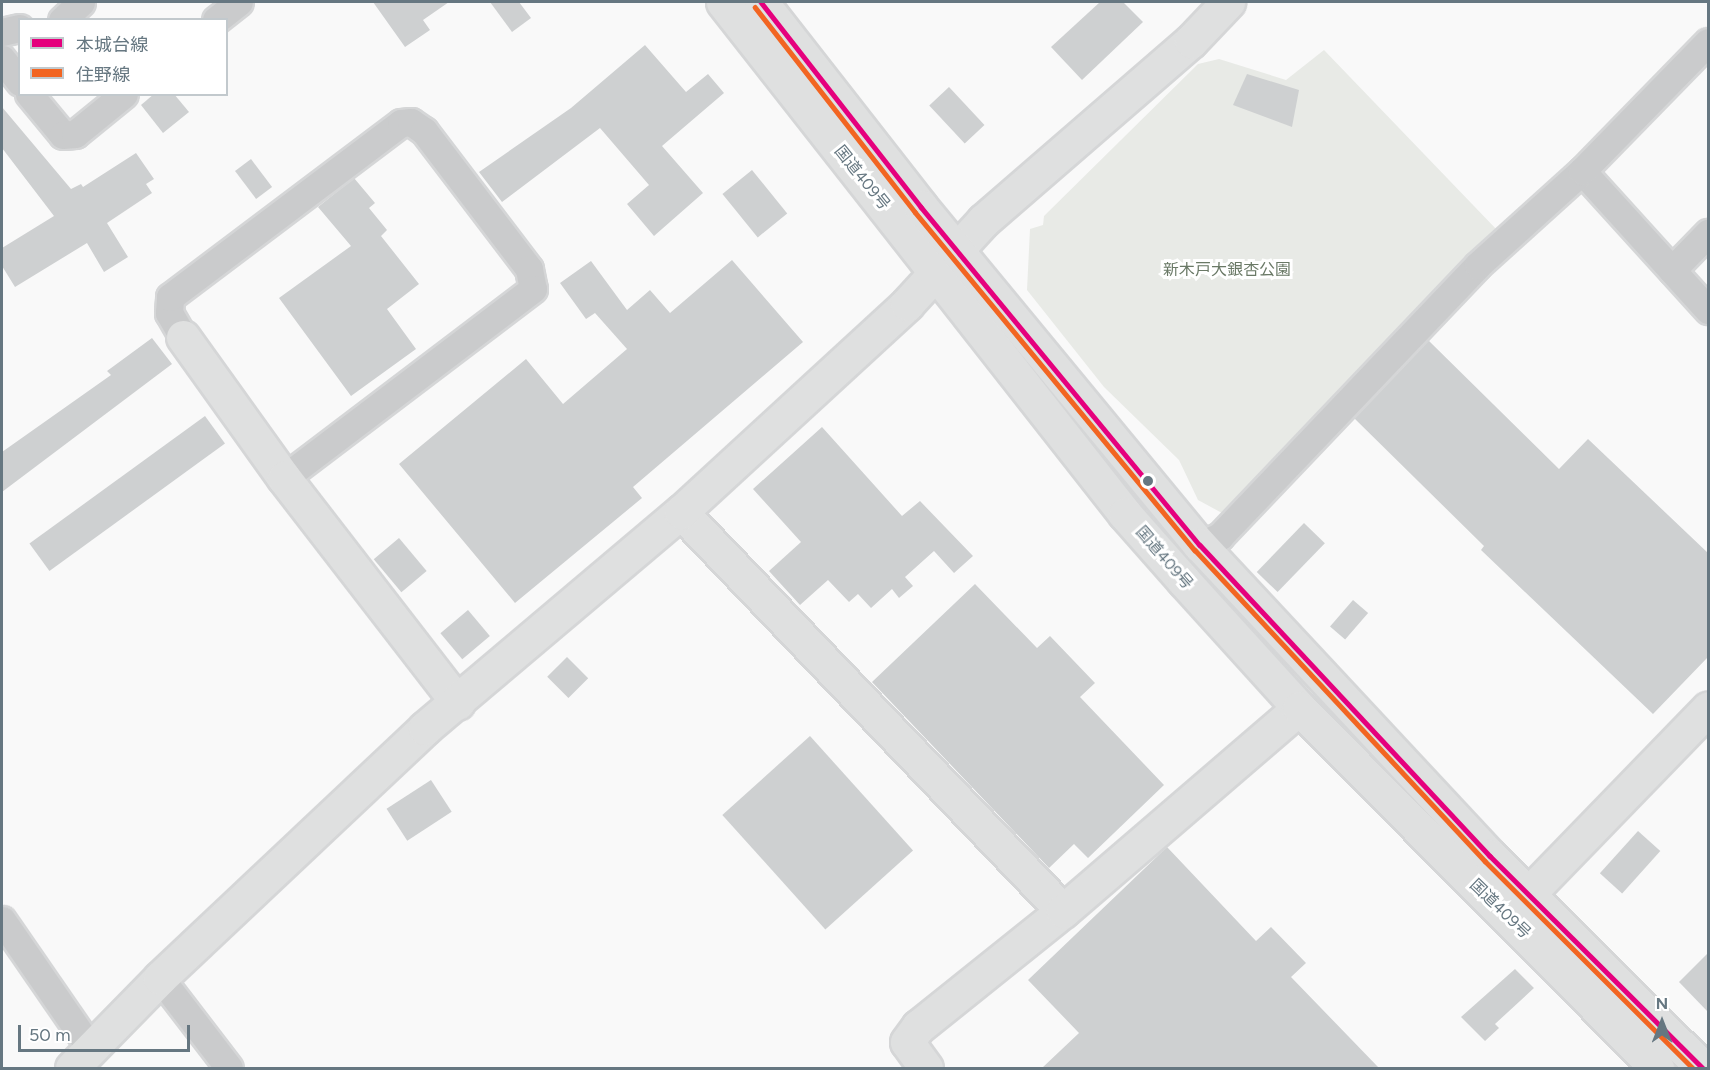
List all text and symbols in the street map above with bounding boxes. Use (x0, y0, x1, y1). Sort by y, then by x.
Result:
legend (18, 18, 228, 96)
text: 本城台線 (76, 34, 148, 56)
text: 住野線 (76, 64, 130, 86)
street label: 国道409号 (830, 142, 894, 214)
park label: 新木戸大銀杏公園 (1163, 260, 1291, 280)
unlabelled marker (1142, 475, 1154, 487)
street label: 国道409号 (1131, 523, 1197, 593)
street label: 国道409号 (1466, 875, 1534, 943)
north arrow (1632, 992, 1692, 1052)
text: N (1656, 994, 1668, 1013)
scale bar (21, 1013, 194, 1051)
text: 50 m (29, 1024, 71, 1046)

